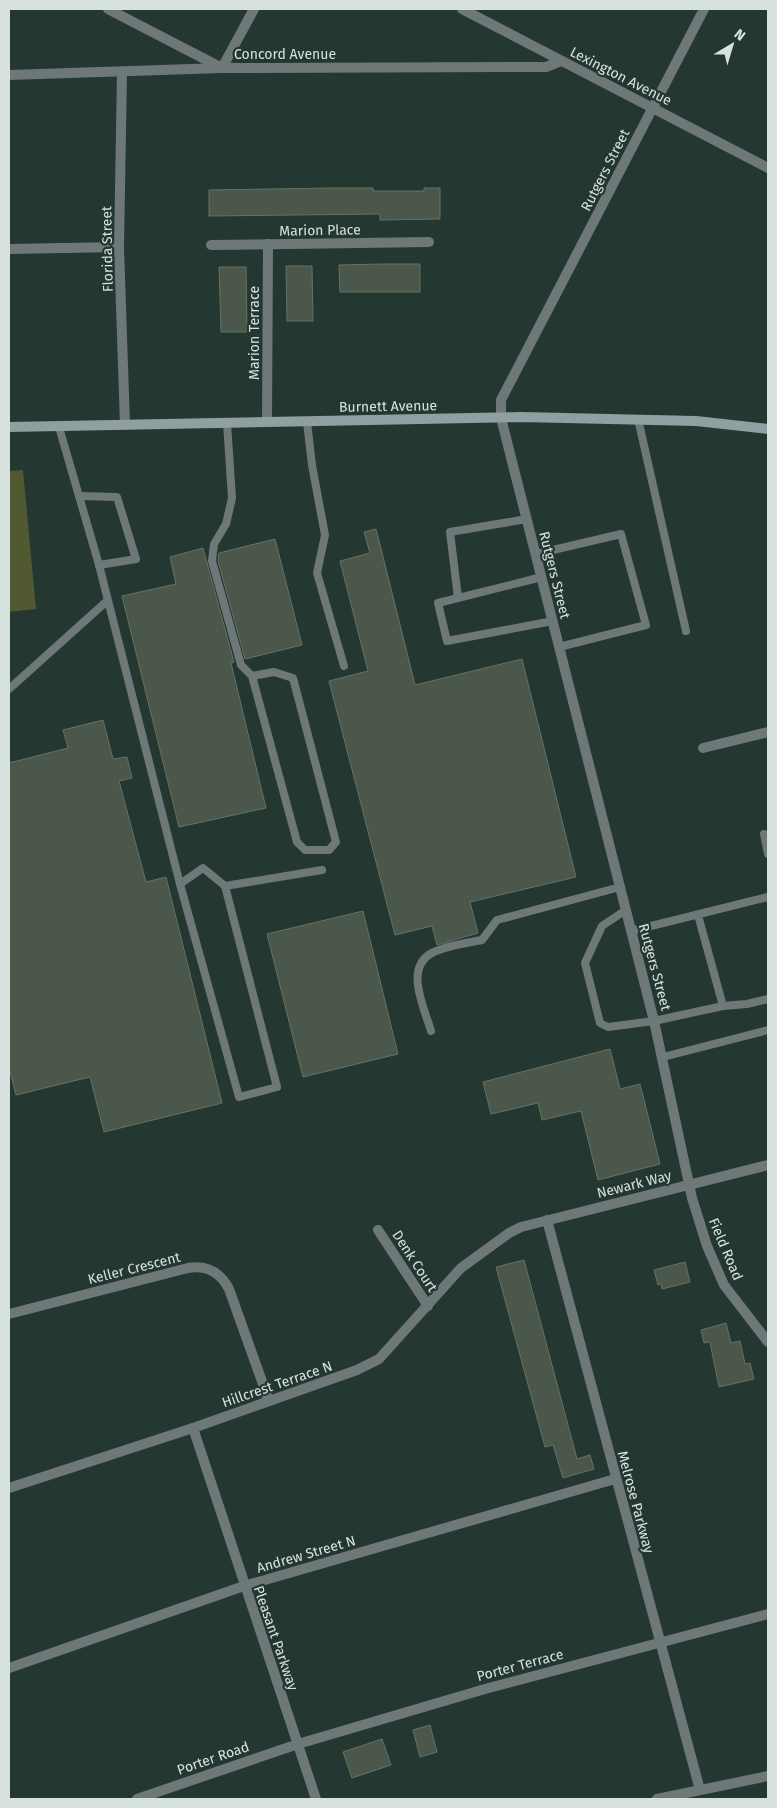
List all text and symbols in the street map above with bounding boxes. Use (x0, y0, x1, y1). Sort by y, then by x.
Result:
north arrow (707, 20, 757, 70)
text: N (731, 26, 749, 45)
street label: Lexington Avenue (567, 44, 674, 109)
street label: Concord Avenue (234, 46, 336, 63)
street label: Rutgers Street (578, 126, 634, 214)
street label: Florida Street (98, 205, 117, 292)
street label: Marion Place (279, 221, 361, 240)
street label: Marion Terrace (246, 286, 263, 380)
street label: Burnett Avenue (339, 397, 437, 416)
street label: Rutgers Street (535, 530, 574, 622)
street label: Rutgers Street (635, 922, 675, 1013)
street label: Newark Way (595, 1167, 673, 1202)
street label: Field Road (705, 1215, 746, 1283)
street label: Denk Court (388, 1227, 441, 1296)
street label: Keller Crescent (86, 1249, 183, 1288)
street label: Hillcrest Terrace N (220, 1358, 335, 1411)
street label: Melrose Parkway (614, 1449, 657, 1555)
street label: Andrew Street N (255, 1532, 358, 1577)
street label: Pleasant Parkway (250, 1584, 301, 1693)
street label: Porter Terrace (475, 1646, 565, 1685)
street label: Porter Road (175, 1738, 251, 1779)

